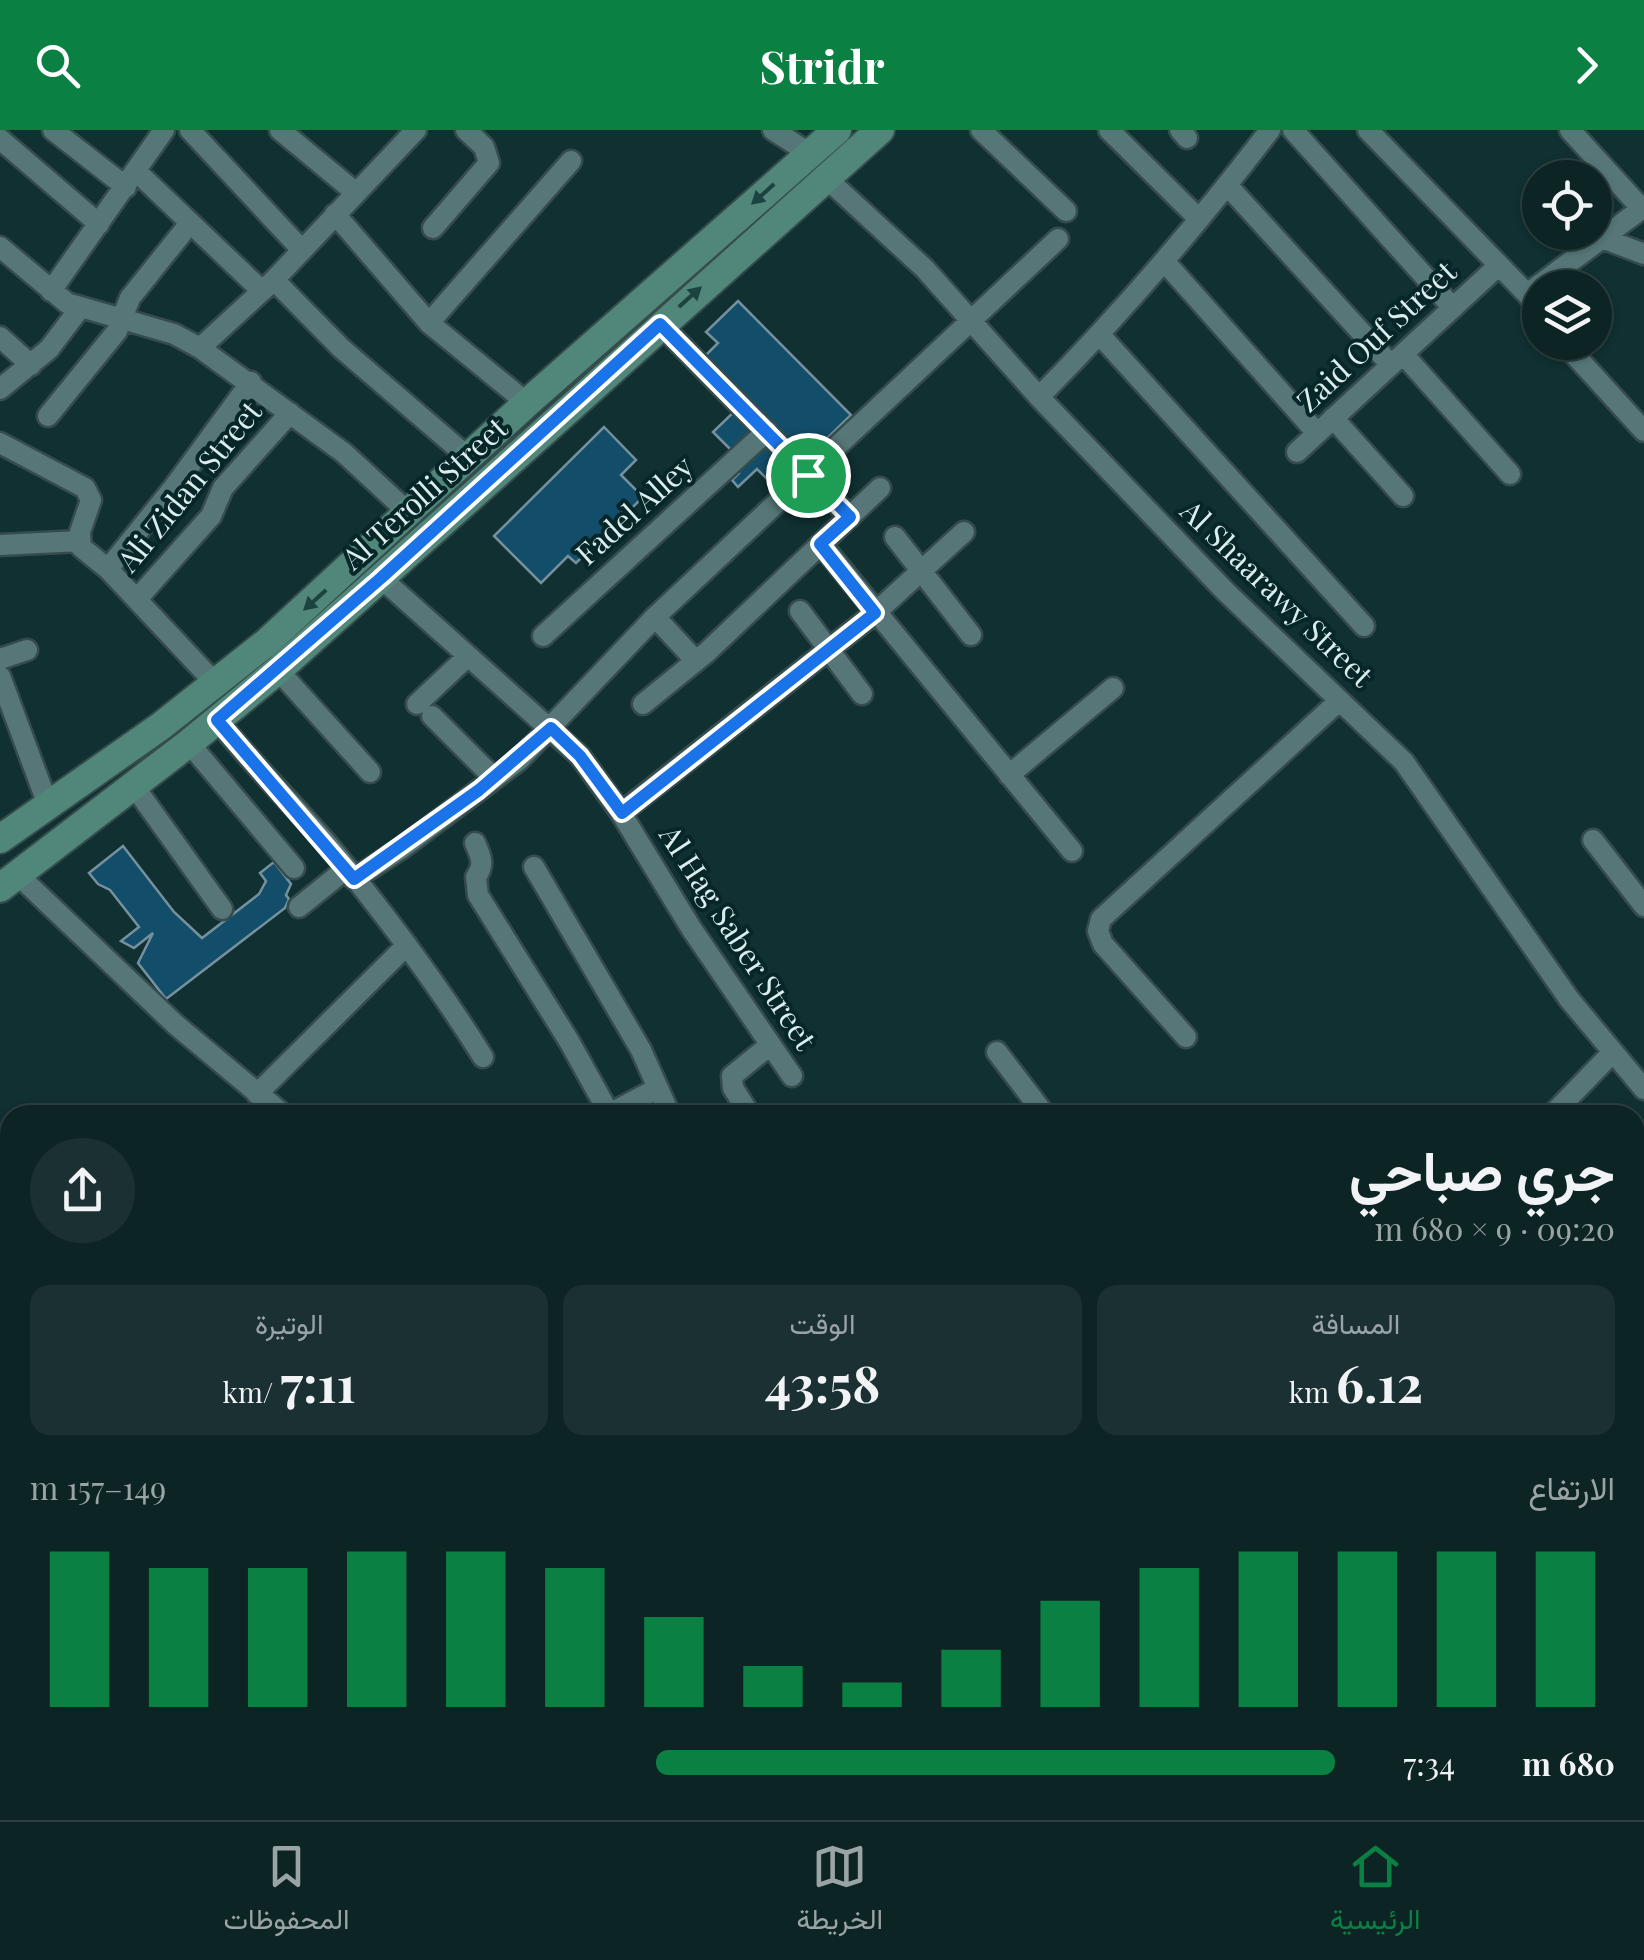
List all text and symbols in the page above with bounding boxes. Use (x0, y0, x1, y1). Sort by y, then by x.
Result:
text: Stridr (759, 35, 885, 95)
icon: search (30, 38, 85, 93)
icon: forward (1559, 38, 1614, 93)
map controls (1522, 160, 1612, 360)
button: locate (1522, 160, 1612, 250)
one-way arrow (751, 182, 776, 204)
street label: Zaid Ouf Street (1287, 251, 1464, 420)
button: layers (1522, 270, 1612, 360)
one-way arrow (677, 287, 702, 309)
street label: Ali Zidan Street (107, 392, 270, 580)
street label: Al Terolli Street (332, 407, 515, 578)
pin (766, 433, 851, 518)
street label: Fadel Alley (566, 446, 701, 573)
icon: arrive (781, 448, 836, 503)
street label: Al Shaarawy Street (1172, 490, 1382, 695)
one-way arrow (303, 588, 327, 611)
street label: Al Hag Saber Street (651, 816, 826, 1057)
text: جري صباحي (1349, 1131, 1615, 1205)
button: share (30, 1138, 135, 1243)
text: 09:20 · 9 × 680 m (1375, 1206, 1615, 1249)
text: الوتيرة (255, 1304, 323, 1341)
text: الوقت (790, 1304, 855, 1341)
text: المسافة (1311, 1304, 1400, 1341)
text: 7:11 (280, 1349, 356, 1416)
text: 43:58 (765, 1349, 880, 1416)
text: 6.12 (1336, 1349, 1423, 1416)
text: /km (223, 1373, 280, 1410)
text: km (1289, 1373, 1336, 1410)
text: 149–157 m (30, 1465, 166, 1508)
text: الارتفاع (1528, 1465, 1615, 1508)
text: 7:34 (1403, 1741, 1455, 1784)
text: 680 m (1522, 1741, 1615, 1784)
tab: المحفوظات (223, 1839, 350, 1944)
tab: الخريطة (797, 1839, 883, 1944)
tab: الرئيسية (1330, 1839, 1421, 1944)

